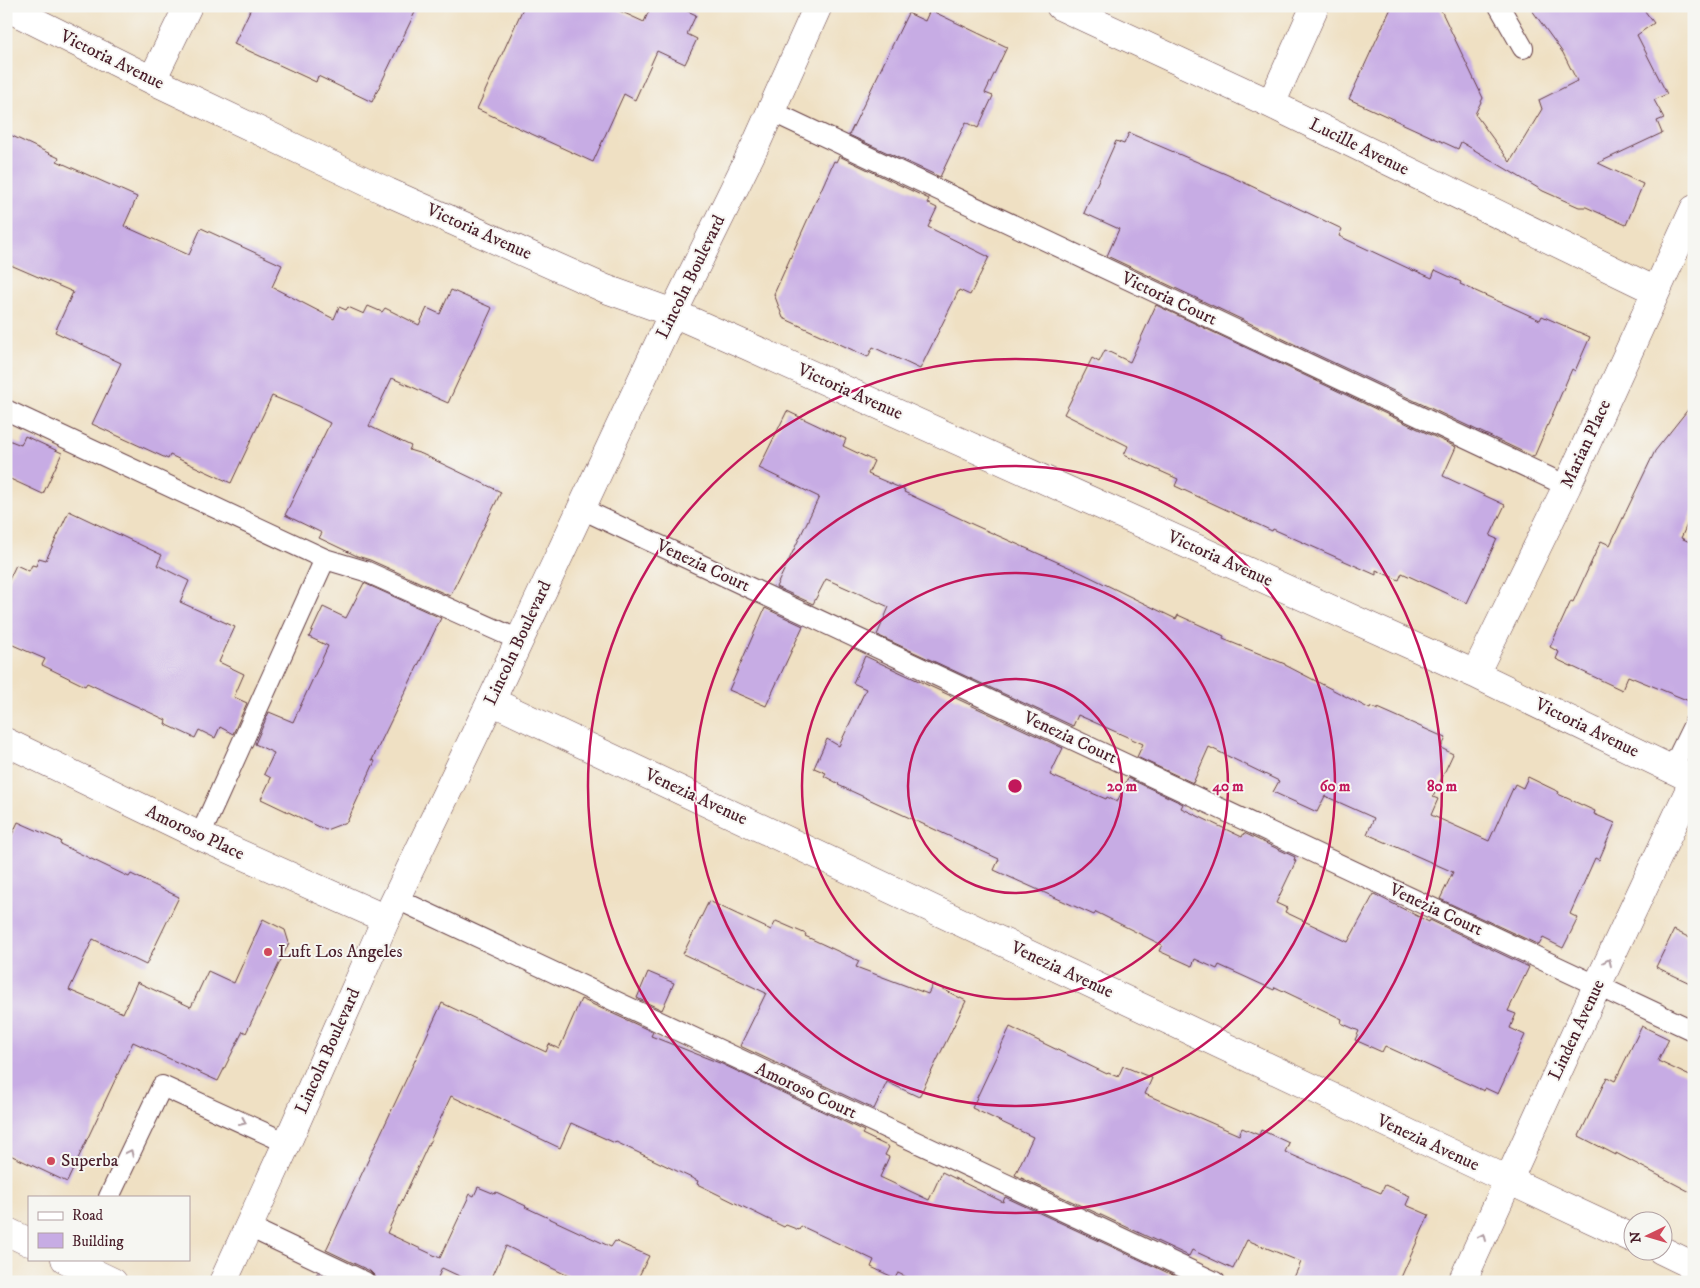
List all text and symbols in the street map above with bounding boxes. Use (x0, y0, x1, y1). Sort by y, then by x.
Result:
street label: Victoria Avenue (56, 25, 168, 95)
street label: Lucille Avenue (1306, 113, 1412, 181)
street label: Victoria Avenue (422, 199, 535, 265)
street label: Lincoln Boulevard (652, 212, 730, 342)
street label: Victoria Court (1117, 267, 1220, 331)
street label: Victoria Avenue (793, 359, 906, 425)
street label: Marian Place (1556, 396, 1616, 492)
street label: Victoria Avenue (1163, 526, 1276, 592)
street label: Venezia Court (652, 534, 753, 597)
street label: Lincoln Boulevard (480, 577, 556, 709)
street label: Victoria Avenue (1531, 693, 1643, 763)
street label: Venezia Court (1019, 706, 1120, 769)
street label: Venezia Avenue (640, 763, 751, 830)
centre of rings (1006, 777, 1024, 795)
text: 20 m (1107, 777, 1138, 796)
text: 40 m (1211, 777, 1244, 796)
text: 60 m (1320, 777, 1351, 796)
text: 80 m (1427, 777, 1458, 796)
street label: Amoroso Place (142, 801, 248, 865)
street label: Venezia Court (1385, 878, 1486, 941)
street label: Venezia Avenue (1006, 936, 1117, 1003)
place label: Luft Los Angeles (278, 941, 403, 963)
marker: Luft Los Angeles (262, 946, 274, 958)
one-way arrow (1602, 958, 1613, 967)
street label: Linden Avenue (1544, 976, 1610, 1084)
street label: Lincoln Boulevard (291, 985, 365, 1117)
street label: Amoroso Court (752, 1058, 861, 1124)
street label: Venezia Avenue (1372, 1109, 1483, 1176)
one-way arrow (238, 1116, 247, 1127)
one-way arrow (124, 1149, 135, 1158)
place label: Superba (61, 1150, 119, 1172)
marker: Superba (45, 1155, 57, 1167)
legend (28, 1196, 190, 1260)
text: Road (72, 1206, 104, 1225)
north arrow (1622, 1210, 1672, 1260)
text: N (1627, 1230, 1646, 1244)
text: Building (72, 1232, 124, 1251)
one-way arrow (1476, 1233, 1486, 1242)

